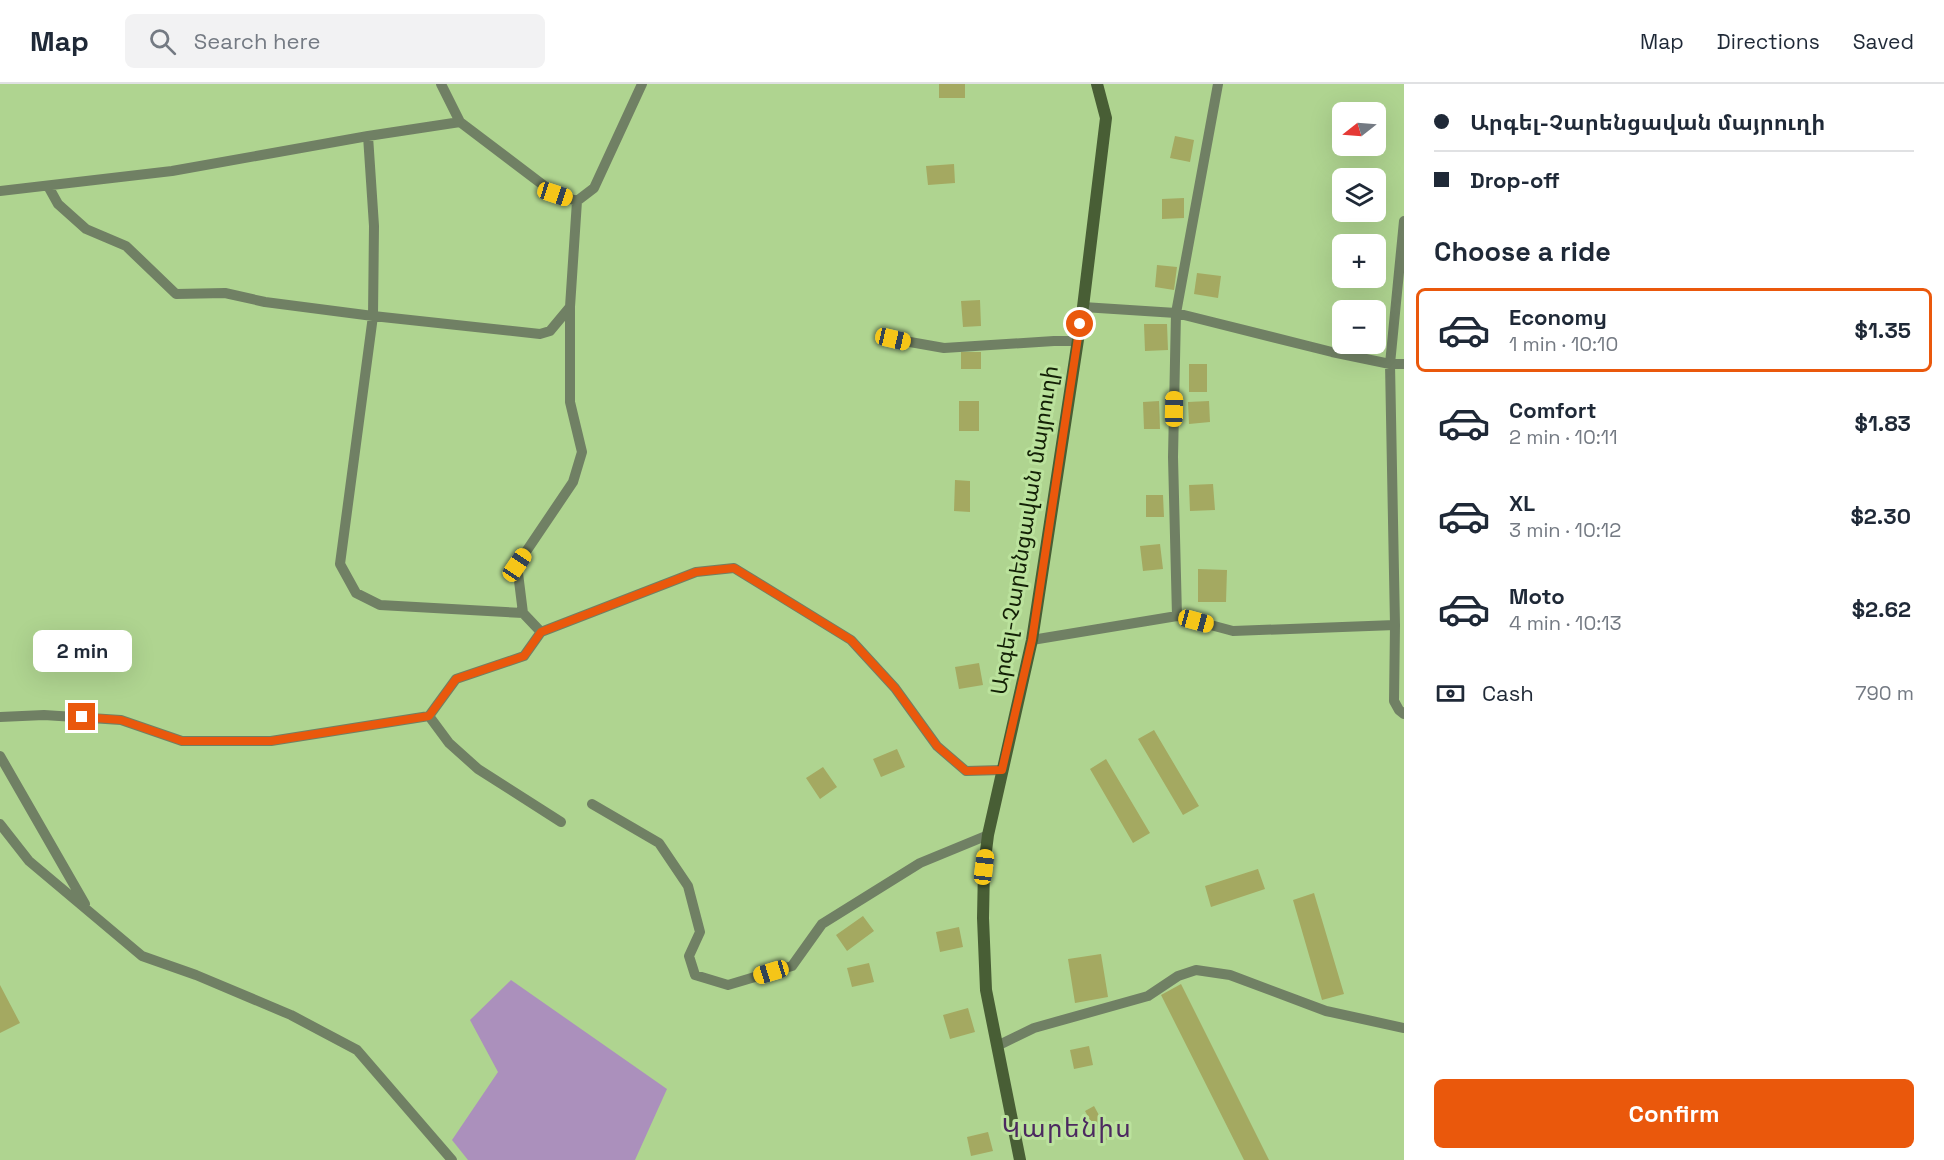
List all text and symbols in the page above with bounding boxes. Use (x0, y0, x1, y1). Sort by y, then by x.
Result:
search box (125, 14, 545, 68)
text: Map (30, 23, 89, 59)
icon: search (146, 25, 179, 58)
text: Search here (194, 27, 321, 55)
text: Map (1640, 28, 1684, 55)
text: Directions (1717, 28, 1820, 55)
text: Saved (1853, 28, 1914, 55)
north arrow (1332, 102, 1386, 156)
map controls (1332, 102, 1386, 354)
text: Արգել-Չարենցավան մայրուղի (1470, 108, 1825, 136)
text: Drop-off (1470, 166, 1560, 194)
button: layers (1332, 168, 1386, 222)
car (535, 180, 575, 208)
button: + (1332, 234, 1386, 288)
text: Choose a ride (1434, 234, 1611, 269)
button: − (1332, 300, 1386, 354)
icon: car (1437, 303, 1491, 357)
text: Economy (1509, 303, 1607, 331)
route start (1066, 310, 1093, 337)
text: $1.35 (1855, 316, 1911, 344)
car (873, 326, 913, 352)
text: 1 min · 10:10 (1509, 331, 1618, 357)
street label: Արգել-Չարենցավան մայրուղի (984, 363, 1064, 697)
car (1165, 391, 1183, 427)
icon: car (1437, 396, 1491, 450)
text: Comfort (1509, 396, 1597, 424)
text: $1.83 (1855, 409, 1911, 437)
text: 2 min · 10:11 (1509, 424, 1618, 450)
icon: car (1437, 489, 1491, 543)
text: XL (1509, 489, 1535, 517)
text: $2.30 (1850, 502, 1911, 530)
text: 3 min · 10:12 (1509, 517, 1621, 543)
car (499, 545, 535, 585)
icon: car (1437, 582, 1491, 636)
text: Moto (1509, 582, 1565, 610)
text: $2.62 (1852, 595, 1911, 623)
car (1176, 608, 1216, 634)
text: 4 min · 10:13 (1509, 610, 1622, 636)
callout: 2 min (32, 630, 132, 672)
text: 2 min (57, 638, 108, 664)
icon: cash (1434, 677, 1467, 710)
text: Cash (1482, 679, 1534, 707)
text: 790 m (1855, 680, 1914, 706)
route end (68, 703, 95, 730)
car (973, 848, 995, 886)
car (751, 958, 791, 986)
button: Confirm (1434, 1079, 1914, 1148)
district label: Կարենիս (1002, 1111, 1132, 1145)

